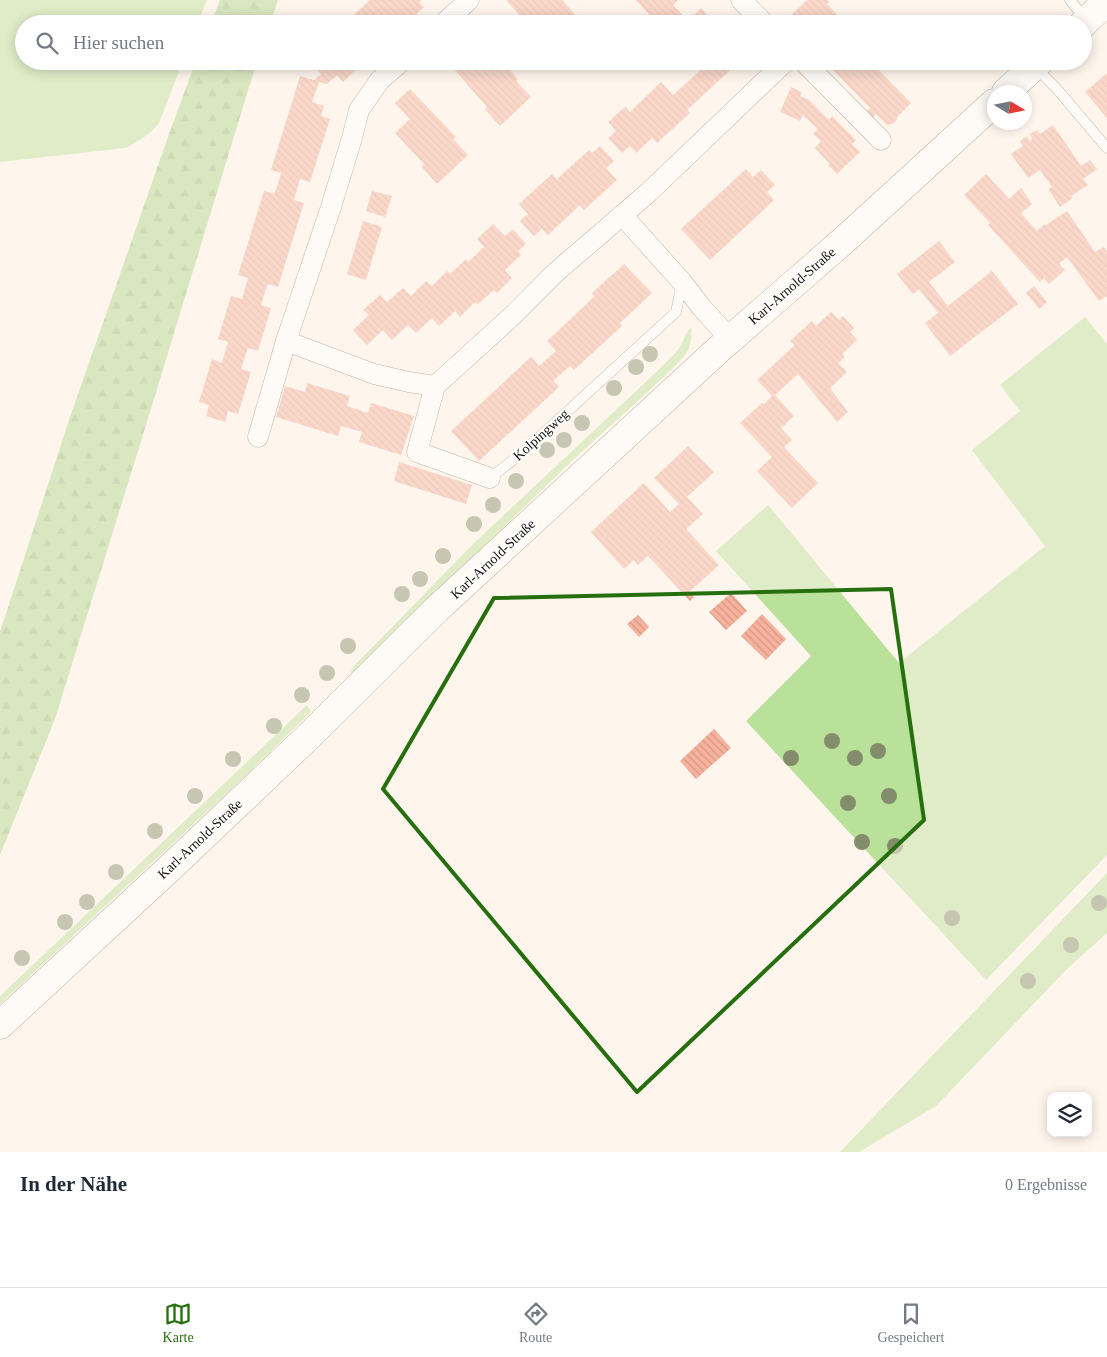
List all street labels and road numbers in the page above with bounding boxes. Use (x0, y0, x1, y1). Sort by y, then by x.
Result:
street label: Karl-Arnold-Straße (746, 244, 838, 328)
street label: Kolpingweg (510, 406, 572, 464)
street label: Karl-Arnold-Straße (448, 516, 538, 602)
street label: Karl-Arnold-Straße (155, 796, 245, 882)

